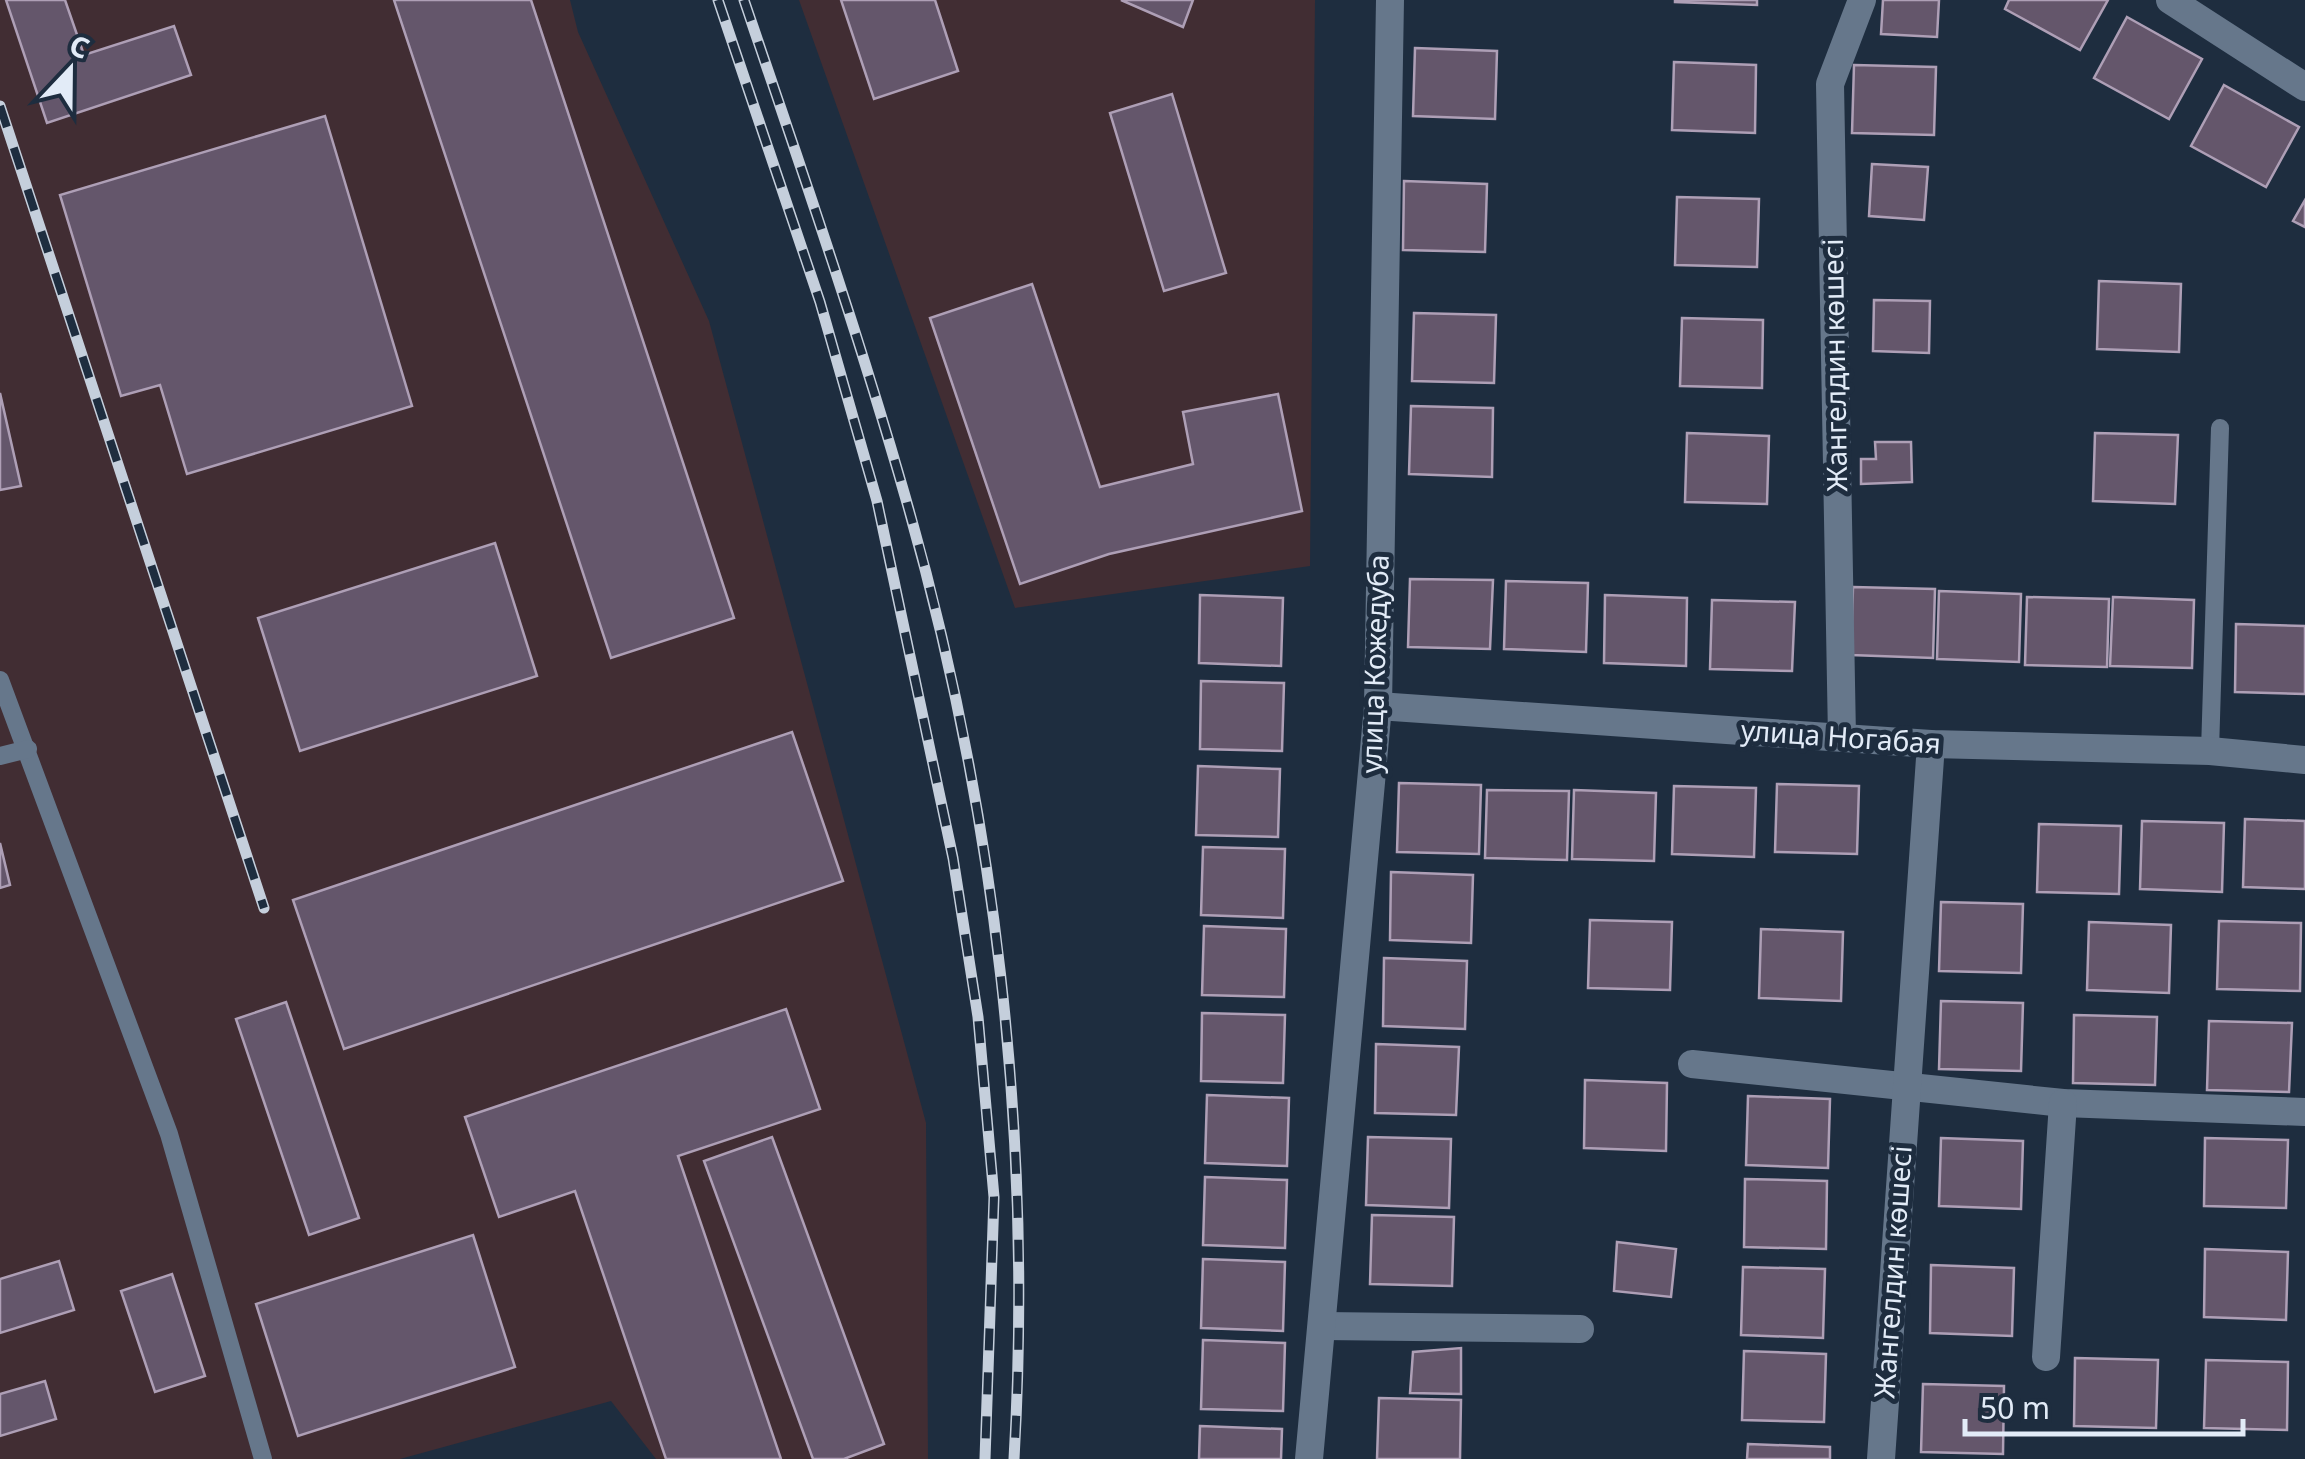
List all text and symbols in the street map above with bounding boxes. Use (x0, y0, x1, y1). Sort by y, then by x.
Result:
north arrow (20, 20, 120, 120)
text: С (64, 25, 95, 67)
street label: Жангелдин көшесі (1813, 238, 1855, 492)
street label: улица Кожедуба (1351, 554, 1397, 774)
street label: улица Ногабая (1740, 710, 1942, 762)
street label: Жангелдин көшесі (1864, 1144, 1920, 1400)
scale bar (1965, 1374, 2242, 1436)
text: 50 m (1980, 1387, 2050, 1428)

